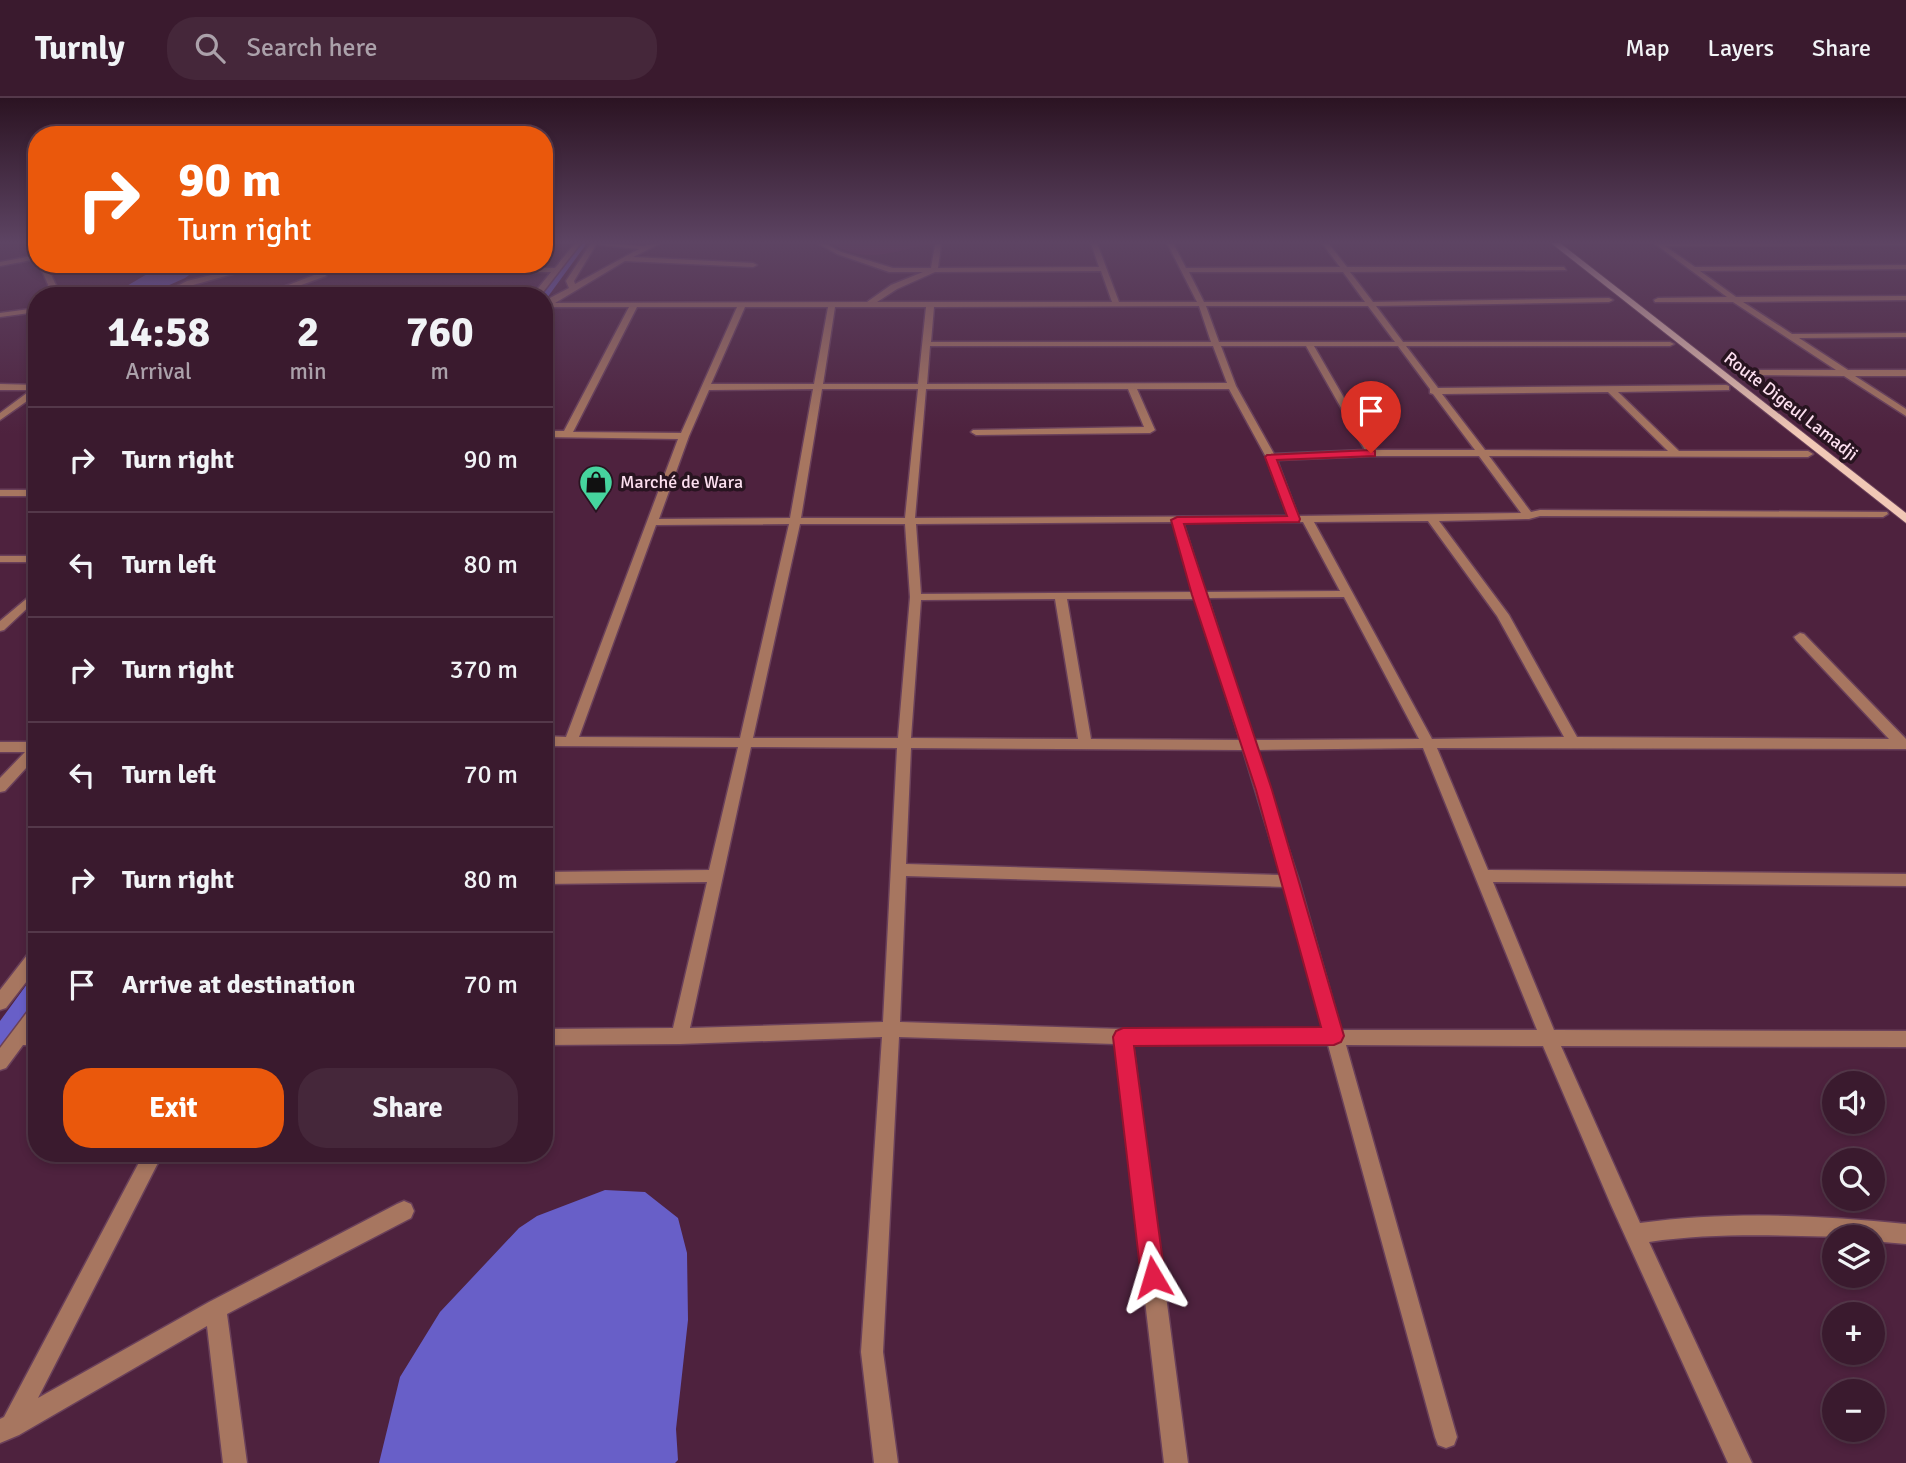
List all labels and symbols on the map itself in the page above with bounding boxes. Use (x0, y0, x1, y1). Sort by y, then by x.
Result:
street label: Route Digeul Lamadji (1720, 347, 1862, 465)
pin (1341, 381, 1401, 453)
shop icon: Marché de Wara (577, 463, 615, 512)
place label: Marché de Wara (620, 471, 743, 493)
position arrow (1116, 1240, 1190, 1314)

